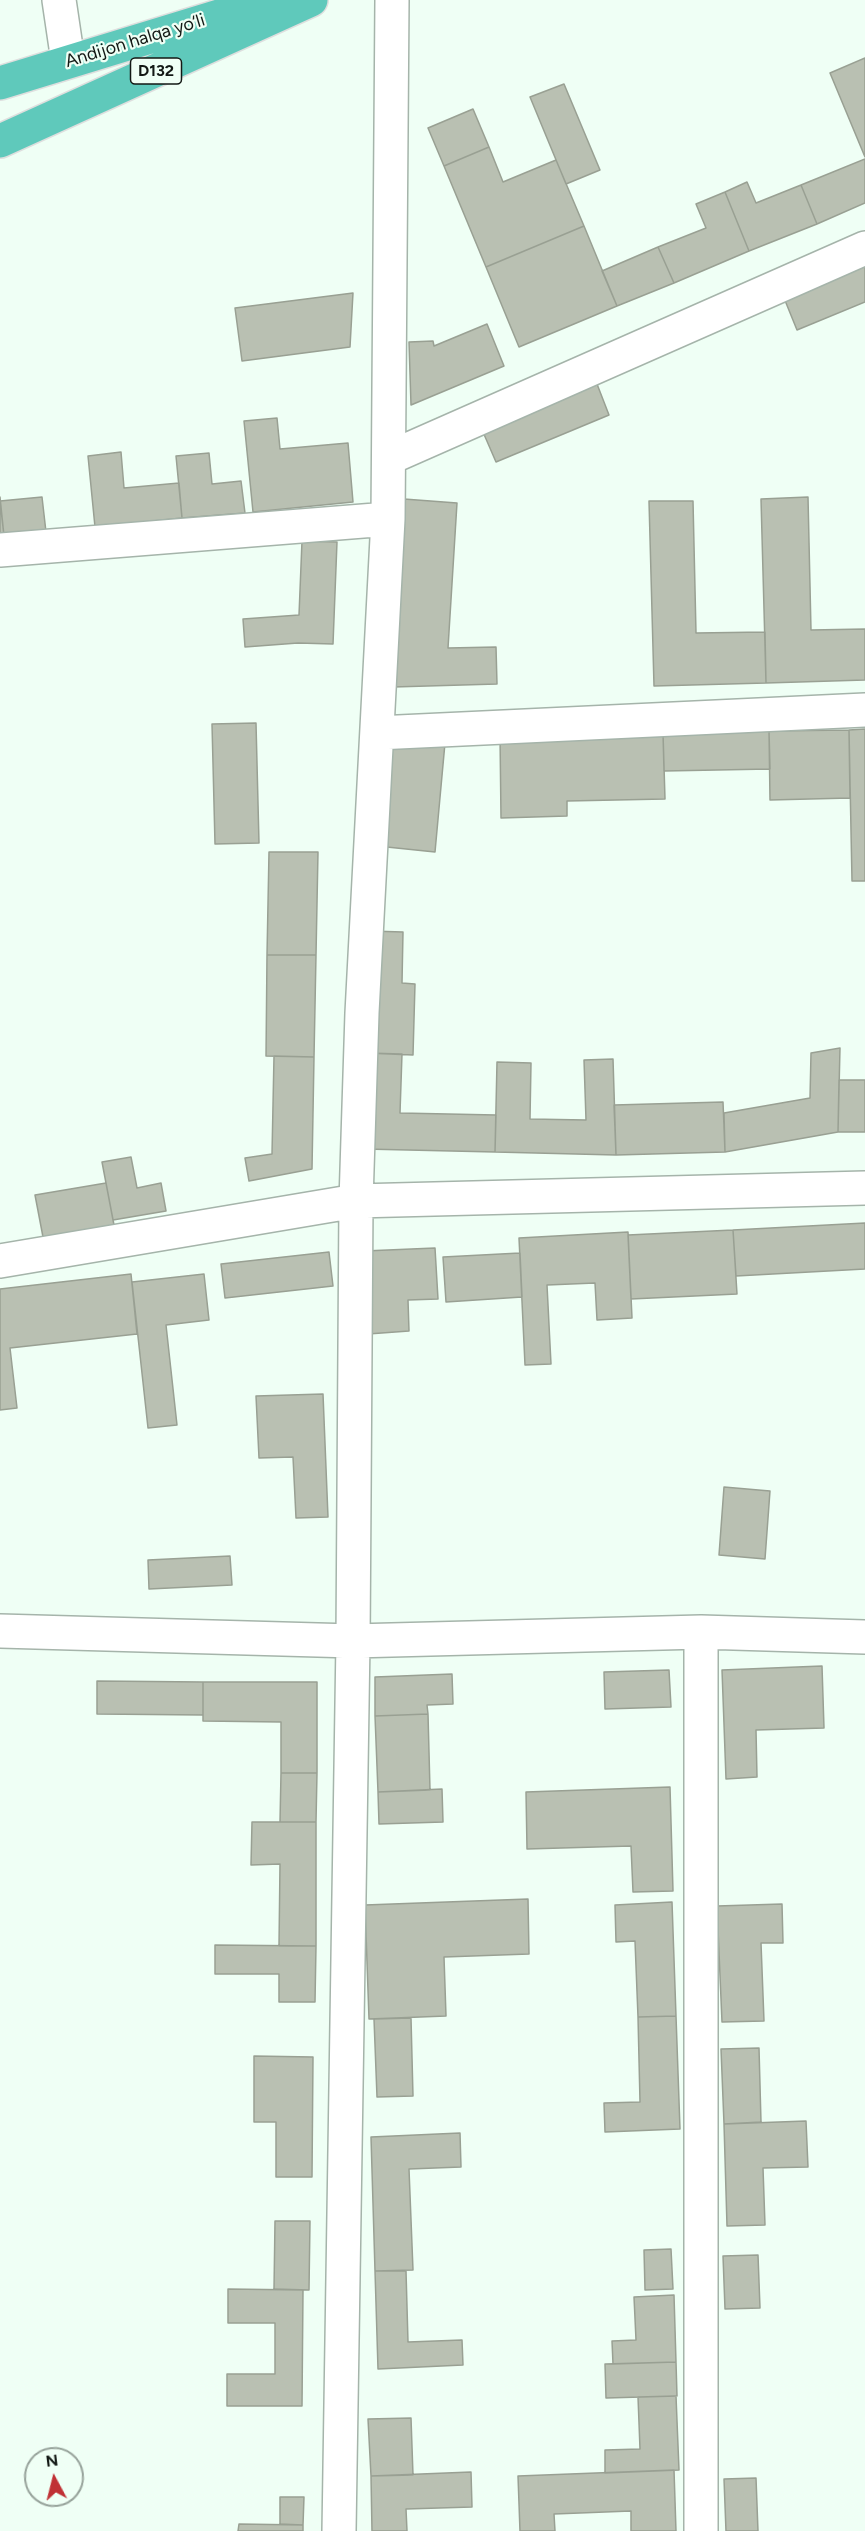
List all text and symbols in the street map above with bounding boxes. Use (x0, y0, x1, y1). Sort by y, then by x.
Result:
street label: Andijon halqa yo‘li (62, 9, 208, 73)
road number: D132 (130, 58, 182, 84)
north arrow (24, 2447, 84, 2507)
text: N (45, 2450, 59, 2471)

